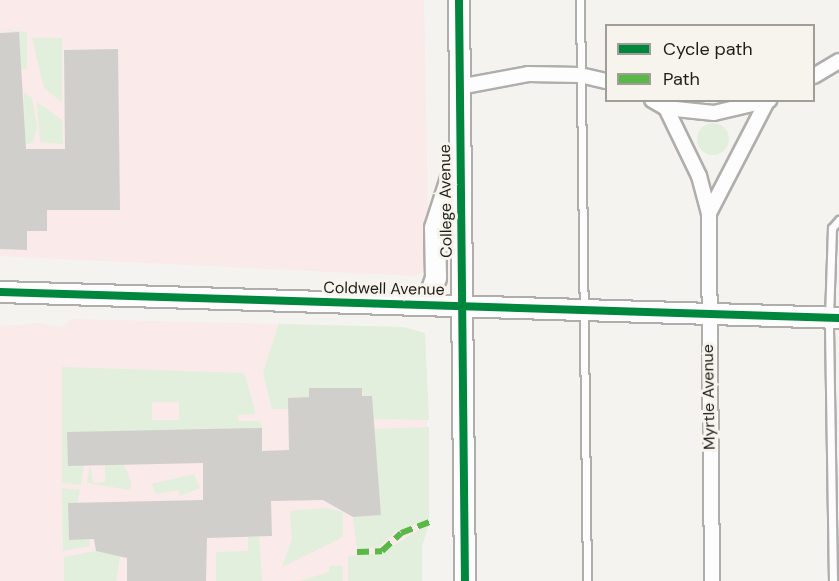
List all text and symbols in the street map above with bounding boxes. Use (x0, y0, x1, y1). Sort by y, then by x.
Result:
legend (605, 24, 815, 102)
text: Cycle path (663, 37, 753, 61)
text: Path (663, 67, 700, 91)
street label: College Avenue (435, 144, 457, 258)
street label: Coldwell Avenue (323, 278, 445, 300)
street label: Myrtle Avenue (698, 344, 720, 450)

